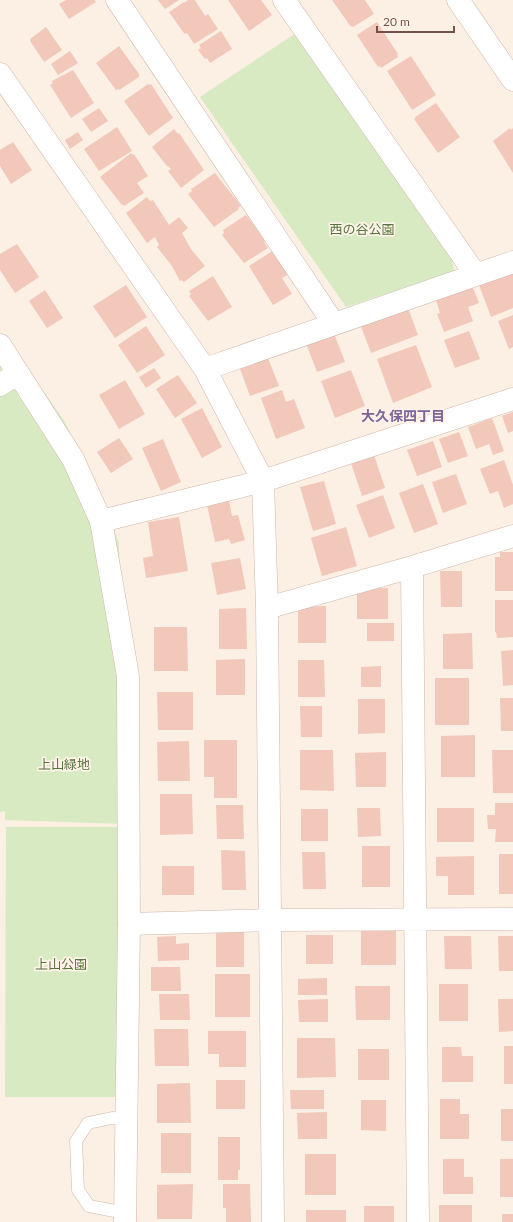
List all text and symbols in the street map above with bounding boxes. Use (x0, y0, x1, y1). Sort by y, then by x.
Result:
scale bar (377, 8, 454, 34)
text: 20 m (383, 14, 410, 29)
park label: 西の谷公園 (329, 221, 395, 237)
district label: 大久保四丁目 (361, 407, 445, 424)
park label: 上山緑地 (38, 756, 90, 772)
park label: 上山公園 (35, 956, 87, 972)

